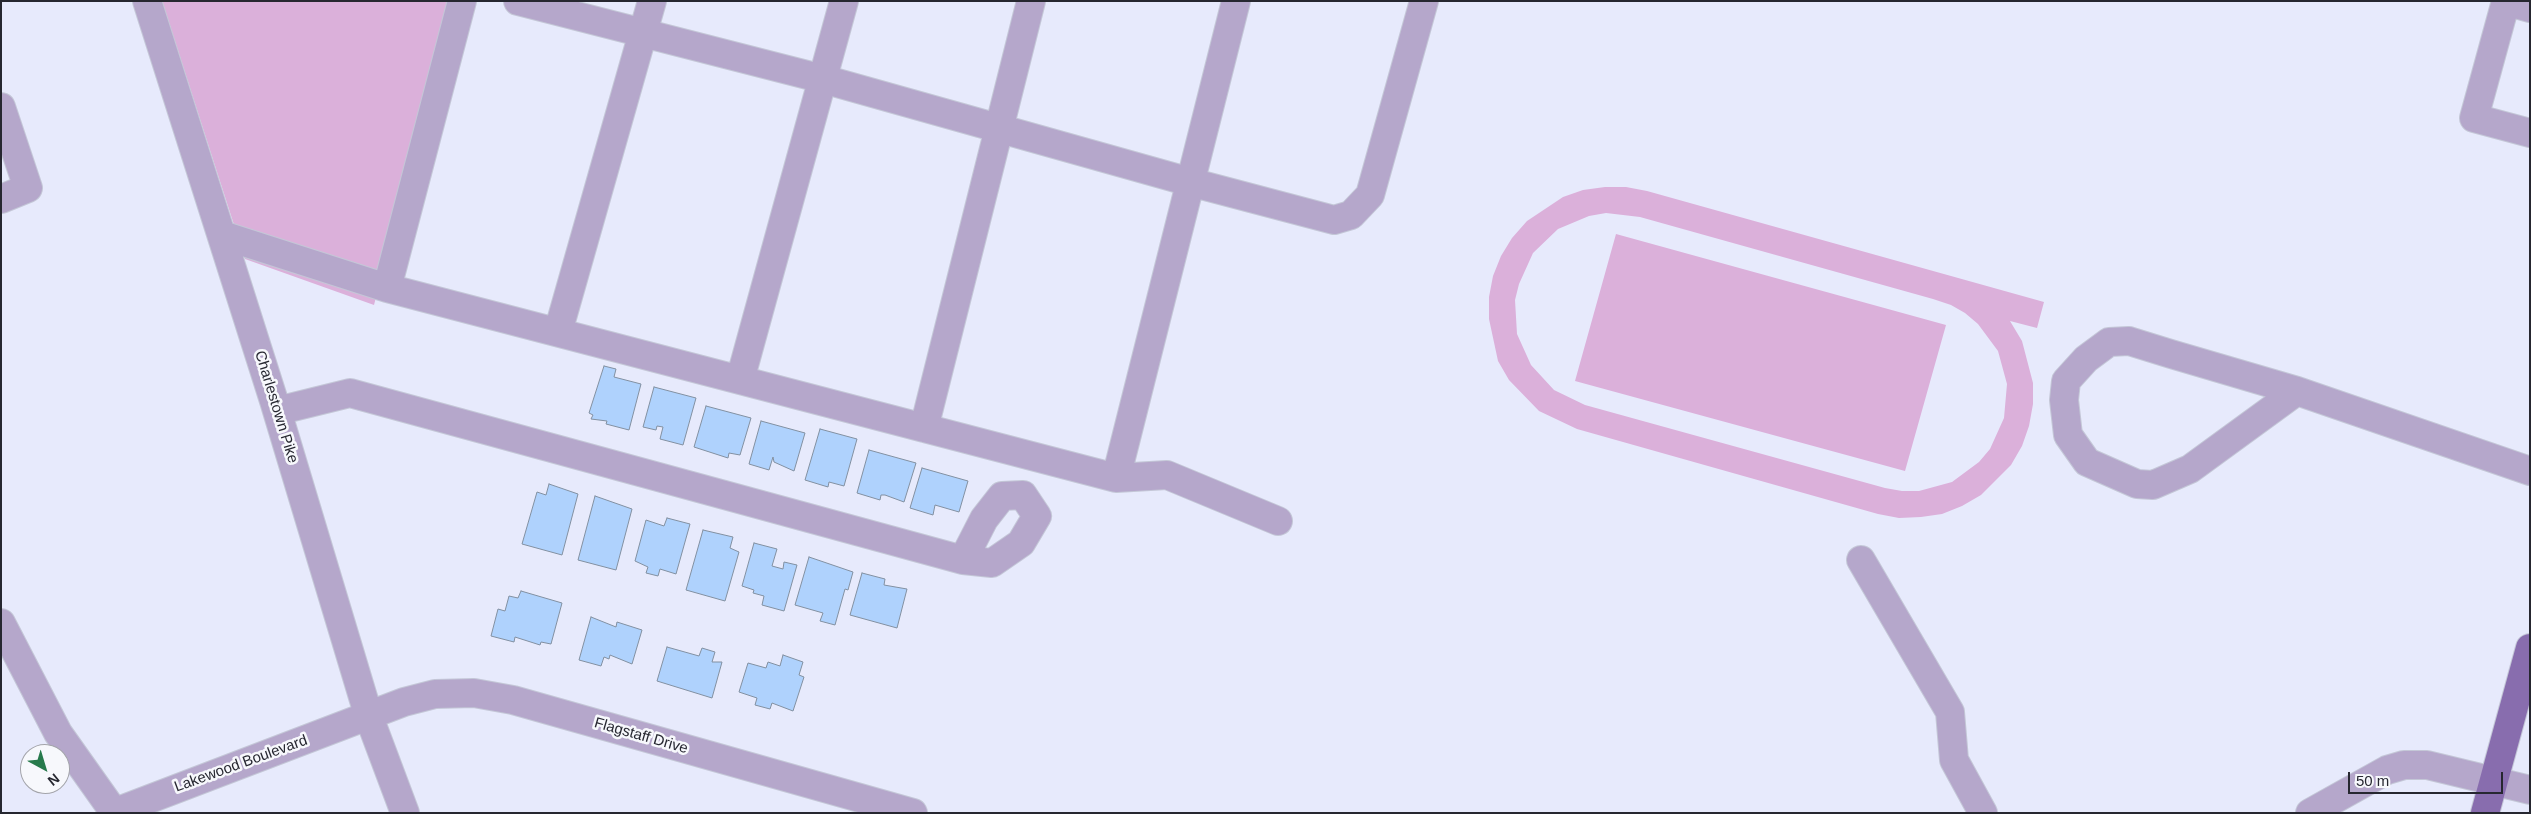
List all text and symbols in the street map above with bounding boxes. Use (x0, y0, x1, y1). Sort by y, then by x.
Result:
street label: Charlestown Pike (250, 349, 302, 465)
street label: Flagstaff Drive (592, 714, 690, 758)
street label: Lakewood Boulevard (172, 732, 310, 796)
north arrow (20, 744, 70, 794)
scale bar (2351, 762, 2506, 794)
text: N (45, 770, 63, 789)
text: 50 m (2356, 772, 2389, 789)

